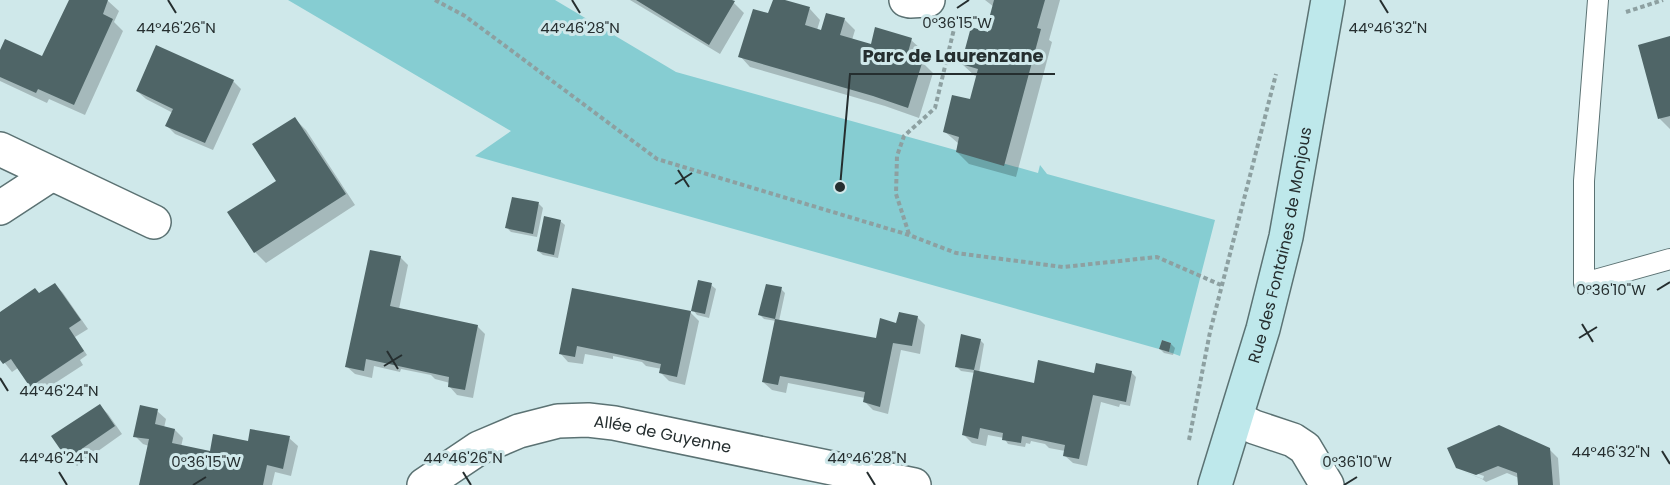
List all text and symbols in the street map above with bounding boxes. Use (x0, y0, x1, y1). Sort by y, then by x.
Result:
text: 0°36'15"W (922, 12, 992, 33)
text: 44°46'26"N (136, 17, 216, 38)
text: 44°46'28"N (540, 17, 620, 38)
text: 44°46'32"N (1349, 17, 1427, 38)
callout: Parc de Laurenzane (850, 38, 1055, 74)
text: Parc de Laurenzane (862, 43, 1044, 68)
street label: Rue des Fontaines de Monjous (1242, 125, 1317, 366)
text: 0°36'10"W (1576, 279, 1646, 300)
text: 44°46'24"N (19, 380, 99, 401)
street label: Allée de Guyenne (593, 410, 734, 459)
text: 44°46'32"N (1572, 441, 1650, 462)
text: 44°46'24"N (19, 447, 99, 468)
text: 44°46'26"N (423, 447, 503, 468)
text: 44°46'28"N (827, 447, 907, 468)
text: 0°36'15"W (171, 451, 241, 472)
text: 0°36'10"W (1322, 451, 1392, 472)

